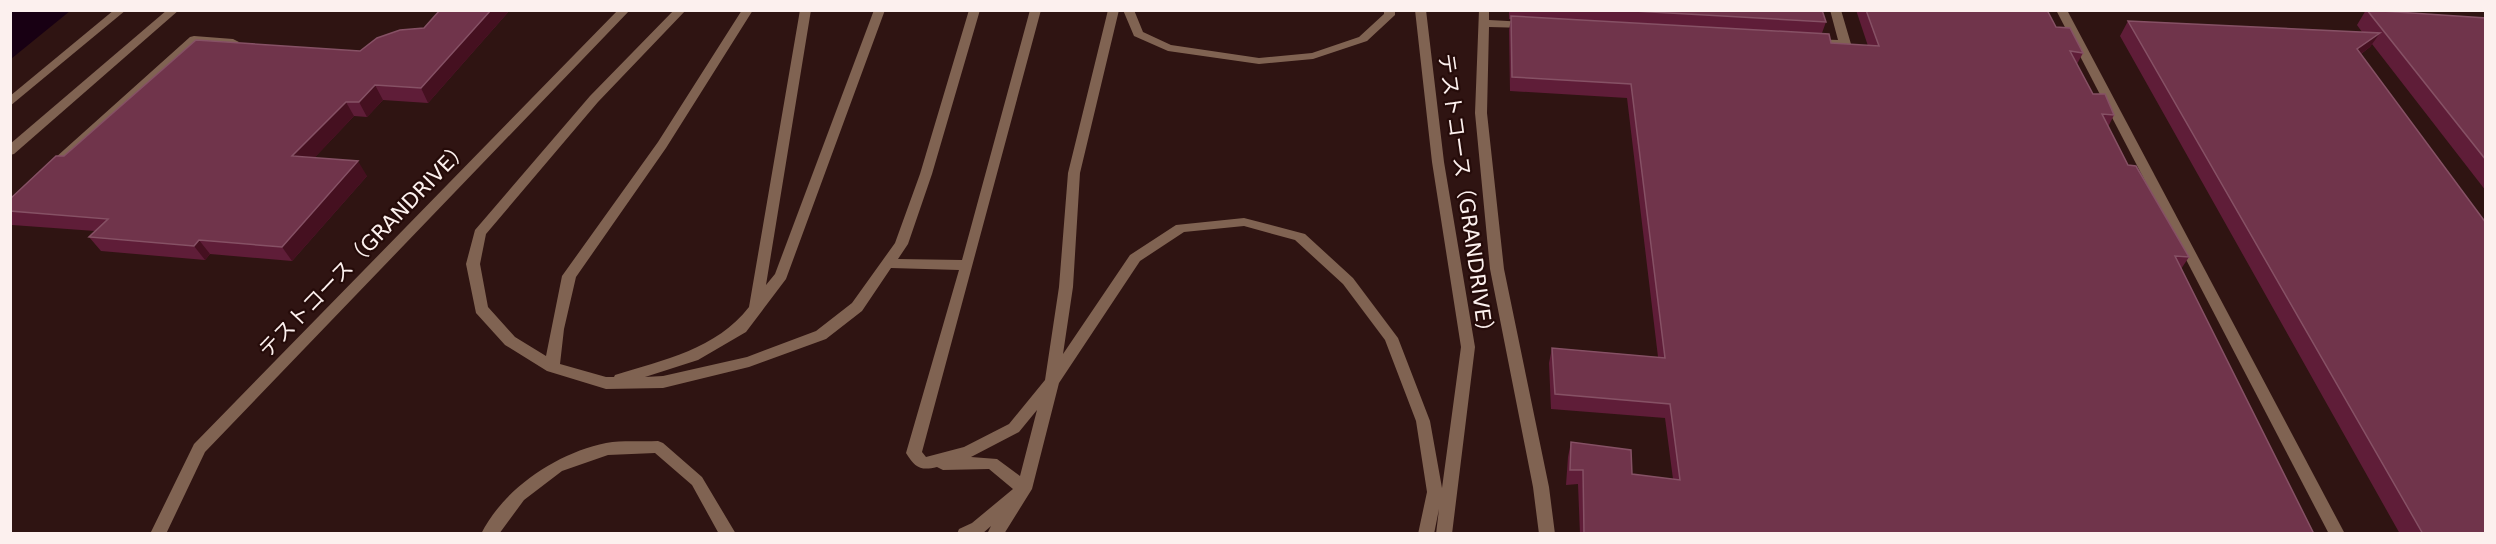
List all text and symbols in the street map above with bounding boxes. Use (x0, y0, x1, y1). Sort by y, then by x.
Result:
street label: テストコース（GRANDRIVE） (1434, 52, 1498, 344)
street label: テストコース（GRANDRIVE） (254, 136, 474, 362)

